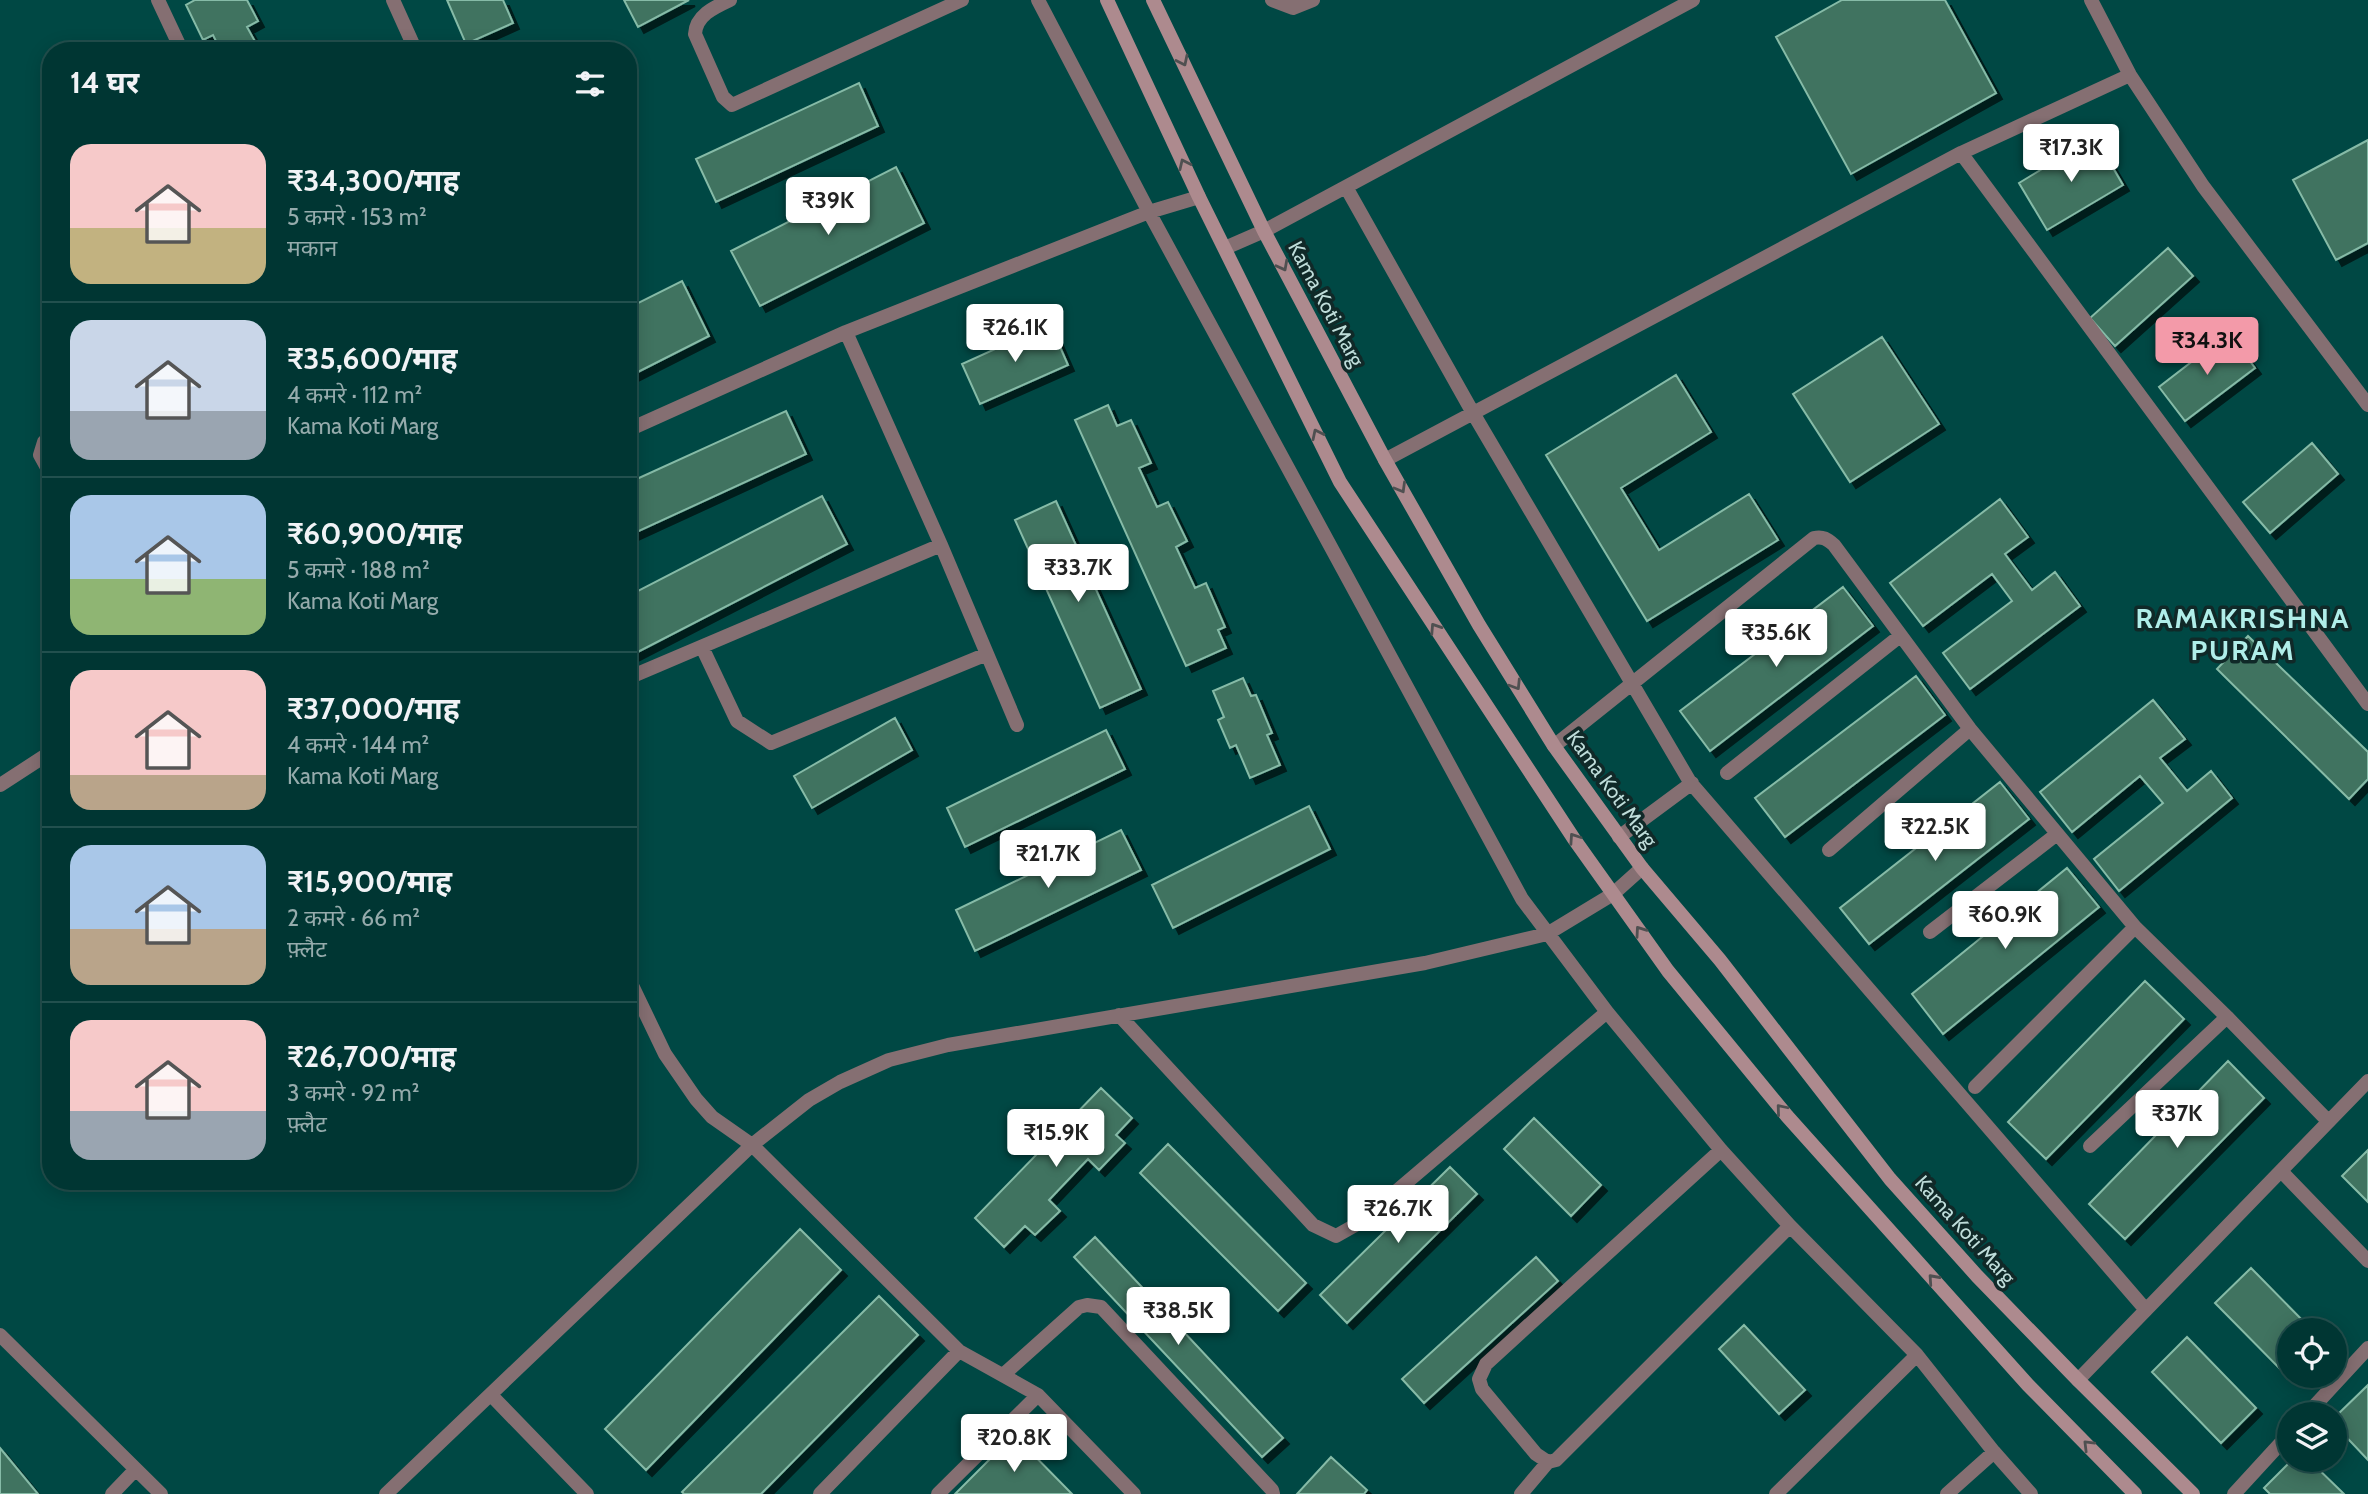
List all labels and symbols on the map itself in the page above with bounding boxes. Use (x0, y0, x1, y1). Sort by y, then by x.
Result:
one-way arrow (1174, 54, 1188, 67)
pin: ₹17.3K (2014, 124, 2128, 184)
one-way arrow (1178, 159, 1192, 171)
pin: ₹39K (787, 177, 869, 237)
street label: Kama Koti Marg (1283, 237, 1370, 371)
one-way arrow (1274, 259, 1288, 271)
pin: ₹26.1K (958, 304, 1072, 364)
pin: ₹34.3K (2150, 318, 2264, 377)
one-way arrow (1311, 429, 1325, 441)
one-way arrow (1393, 481, 1406, 494)
pin: ₹33.7K (1021, 544, 1135, 604)
district label: RAMAKRISHNA PURAM (2136, 601, 2350, 667)
pin: ₹35.6K (1719, 610, 1833, 669)
one-way arrow (1431, 623, 1443, 636)
one-way arrow (1507, 677, 1520, 690)
street label: Kama Koti Marg (1562, 726, 1663, 852)
pin: ₹22.5K (1878, 804, 1992, 863)
pin: ₹21.7K (991, 830, 1105, 890)
one-way arrow (1570, 833, 1582, 846)
pin: ₹60.9K (1948, 892, 2062, 951)
one-way arrow (1636, 926, 1648, 939)
pin: ₹37K (2136, 1090, 2218, 1150)
one-way arrow (1777, 1105, 1789, 1118)
pin: ₹15.9K (999, 1110, 1113, 1169)
street label: Kama Koti Marg (1910, 1170, 2021, 1290)
pin: ₹26.7K (1341, 1186, 1455, 1245)
one-way arrow (1928, 1274, 1941, 1287)
pin: ₹38.5K (1121, 1288, 1235, 1347)
pin: ₹20.8K (957, 1414, 1071, 1474)
one-way arrow (2083, 1441, 2096, 1454)

